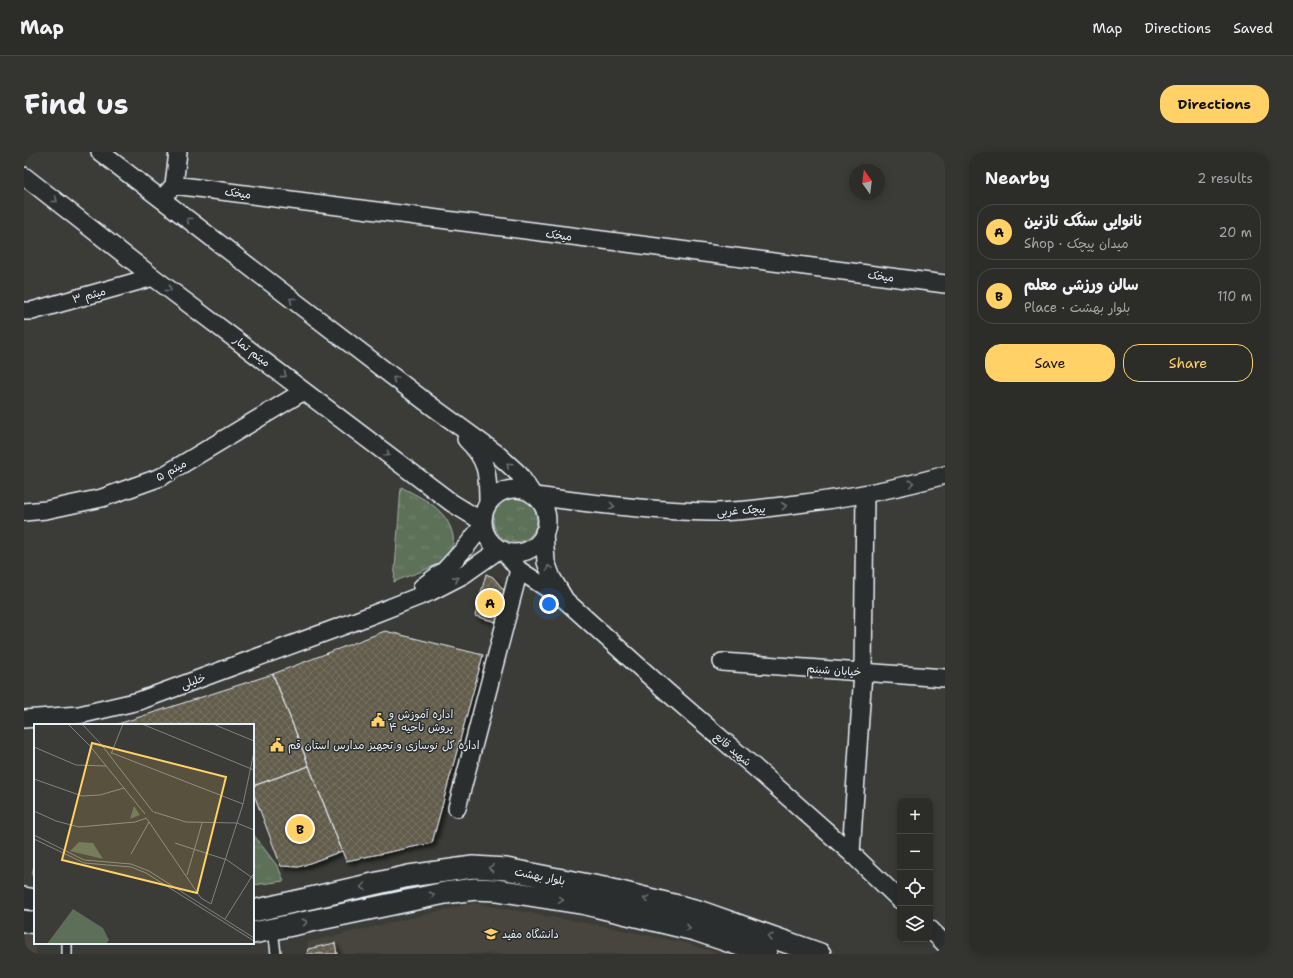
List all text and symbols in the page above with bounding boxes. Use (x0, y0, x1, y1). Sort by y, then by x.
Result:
text: Map (20, 15, 64, 40)
text: Map (1093, 19, 1123, 37)
text: Directions (1145, 19, 1211, 37)
text: Saved (1233, 19, 1273, 37)
text: Find us (24, 85, 129, 123)
button: Directions (1160, 85, 1269, 123)
north arrow (849, 164, 885, 200)
text: Nearby (985, 167, 1050, 189)
text: 2 results (1197, 170, 1253, 187)
street label: میخک (224, 184, 252, 203)
one-way arrow (50, 196, 57, 203)
text: نانوایی سنگک نازنین (1024, 211, 1143, 231)
one-way arrow (186, 218, 193, 225)
text: A (994, 224, 1004, 241)
text: 20 m (1219, 224, 1252, 241)
street label: میخک (545, 226, 573, 245)
text: Shop · میدان پیچک (1024, 235, 1129, 252)
street label: میخک (867, 267, 895, 286)
text: سالن ورزشی معلم (1024, 275, 1139, 295)
street label: میثم ۳ (71, 284, 108, 308)
one-way arrow (164, 284, 171, 291)
text: B (995, 288, 1003, 305)
text: 110 m (1217, 288, 1252, 305)
one-way arrow (289, 297, 296, 304)
text: Place · بلوار بهشت (1024, 299, 1130, 316)
street label: میثم تمار (229, 332, 273, 371)
button: Save (985, 344, 1115, 382)
button: Share (1123, 344, 1253, 382)
one-way arrow (279, 370, 286, 377)
one-way arrow (393, 376, 400, 383)
one-way arrow (383, 449, 390, 456)
street label: میثم ۵ (153, 456, 190, 486)
one-way arrow (506, 462, 513, 469)
one-way arrow (908, 479, 915, 488)
one-way arrow (609, 501, 615, 510)
street label: پیچک غربی (716, 501, 766, 520)
one-way arrow (781, 502, 787, 511)
one-way arrow (545, 564, 553, 571)
one-way arrow (452, 576, 459, 583)
pin: A (477, 588, 503, 618)
your location (539, 594, 559, 614)
street label: خیابان شبنم (806, 661, 862, 681)
street label: خلیلی (179, 670, 208, 693)
place label: اداره آموزش و پروش ناحیه ۴ (388, 707, 453, 735)
public building icon: اداره آموزش و پروش ناحیه ۴ (370, 712, 386, 728)
inset map (34, 724, 254, 944)
street label: شهید قانع (710, 729, 754, 770)
public building icon: اداره کل نوسازی و تجهیز مدارس استان قم (269, 737, 285, 753)
place label: اداره کل نوسازی و تجهیز مدارس استان قم (288, 738, 479, 754)
map controls (897, 798, 933, 942)
button: + (897, 798, 933, 834)
pin: B (287, 814, 313, 844)
button: − (897, 834, 933, 870)
one-way arrow (488, 864, 494, 873)
street label: بلوار بهشت (513, 864, 567, 889)
button: locate (897, 870, 933, 906)
one-way arrow (360, 882, 366, 890)
one-way arrow (429, 892, 435, 900)
one-way arrow (643, 895, 649, 903)
one-way arrow (558, 896, 564, 904)
button: layers (897, 906, 933, 942)
one-way arrow (302, 919, 308, 927)
one-way arrow (684, 923, 691, 932)
school or university icon: دانشگاه مفید (483, 926, 499, 942)
place label: دانشگاه مفید (502, 927, 559, 942)
one-way arrow (767, 933, 774, 941)

